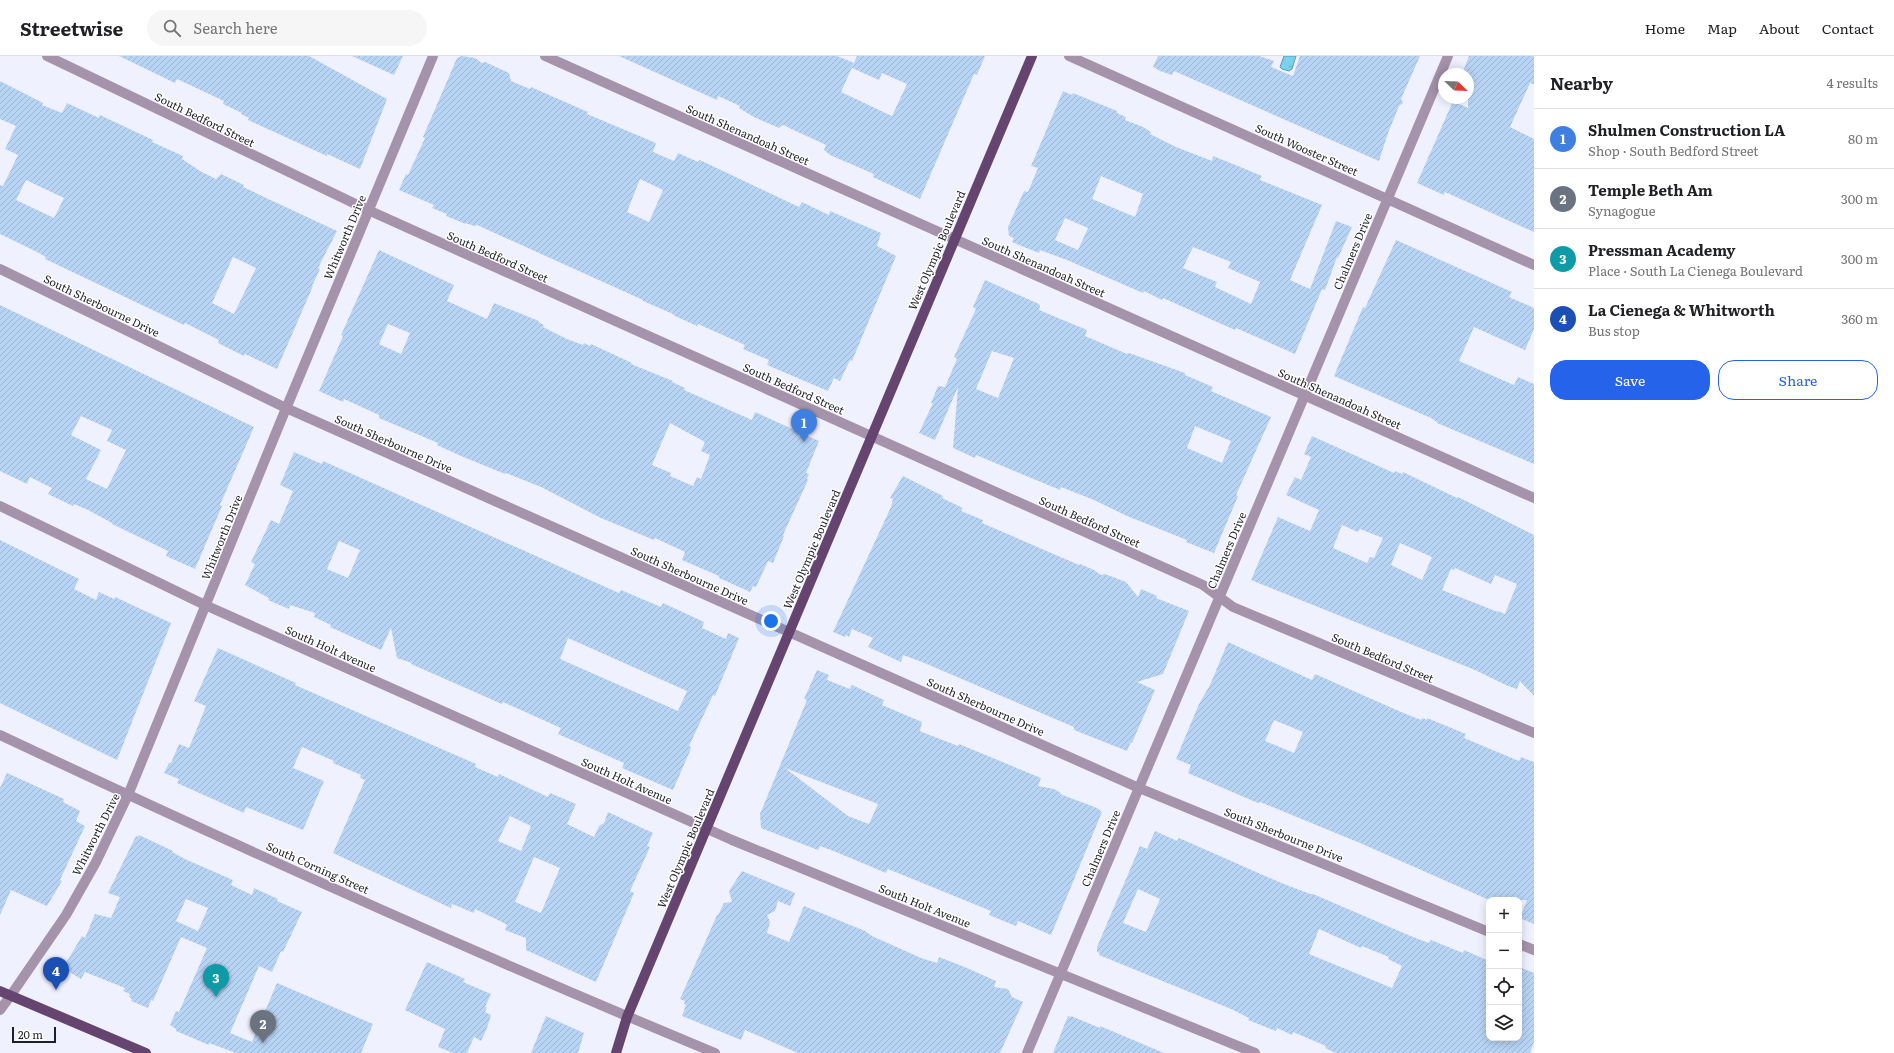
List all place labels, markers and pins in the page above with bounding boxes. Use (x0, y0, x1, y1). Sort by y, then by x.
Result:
pin: 1 (791, 409, 817, 442)
pin: 4 (43, 957, 69, 990)
pin: 3 (203, 964, 229, 997)
pin: 2 (250, 1010, 276, 1043)

